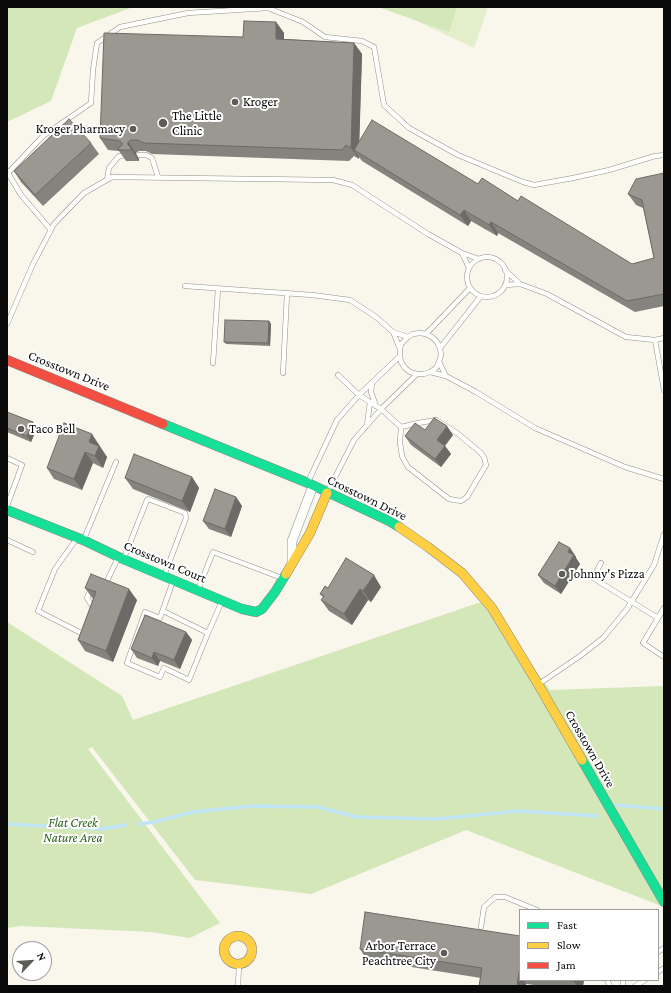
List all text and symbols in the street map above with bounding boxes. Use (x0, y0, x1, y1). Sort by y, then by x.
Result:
place label: Kroger (243, 94, 278, 110)
marker: Kroger (230, 97, 240, 107)
place label: The Little Clinic (172, 108, 222, 139)
marker: The Little Clinic (157, 117, 169, 129)
place label: Kroger Pharmacy (36, 121, 125, 137)
marker: Kroger Pharmacy (128, 124, 138, 134)
street label: Crosstown Drive (26, 348, 112, 394)
place label: Taco Bell (29, 421, 76, 437)
marker: Taco Bell (16, 424, 26, 434)
street label: Crosstown Drive (325, 472, 409, 524)
street label: Crosstown Court (121, 538, 209, 586)
place label: Johnny's Pizza (570, 566, 645, 582)
marker: Johnny's Pizza (557, 569, 567, 579)
street label: Crosstown Drive (562, 708, 618, 790)
park label: Flat Creek Nature Area (43, 815, 103, 846)
legend (519, 909, 659, 981)
text: Fast (557, 918, 577, 932)
place label: Arbor Terrace Peachtree City (362, 938, 436, 969)
text: Slow (557, 938, 581, 952)
north arrow (12, 941, 52, 981)
marker: Arbor Terrace Peachtree City (439, 948, 449, 958)
text: N (35, 950, 49, 962)
text: Jam (557, 958, 576, 972)

